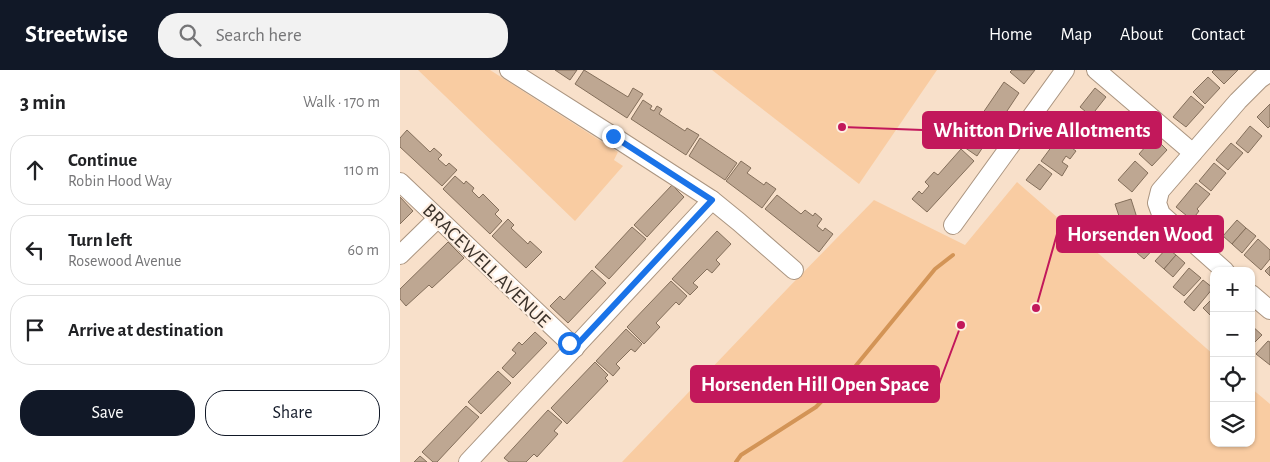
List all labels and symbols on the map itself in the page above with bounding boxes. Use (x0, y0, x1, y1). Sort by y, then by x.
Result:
callout: Whitton Drive Allotments (923, 112, 1161, 148)
text: Whitton Drive Allotments (933, 120, 1151, 141)
route end (602, 125, 625, 148)
street label: BRACEWELL AVENUE (419, 200, 554, 332)
callout: Horsenden Wood (1057, 216, 1223, 252)
text: Horsenden Wood (1067, 224, 1213, 245)
route start (558, 332, 581, 355)
callout: Horsenden Hill Open Space (691, 366, 939, 402)
text: Horsenden Hill Open Space (701, 374, 929, 395)

